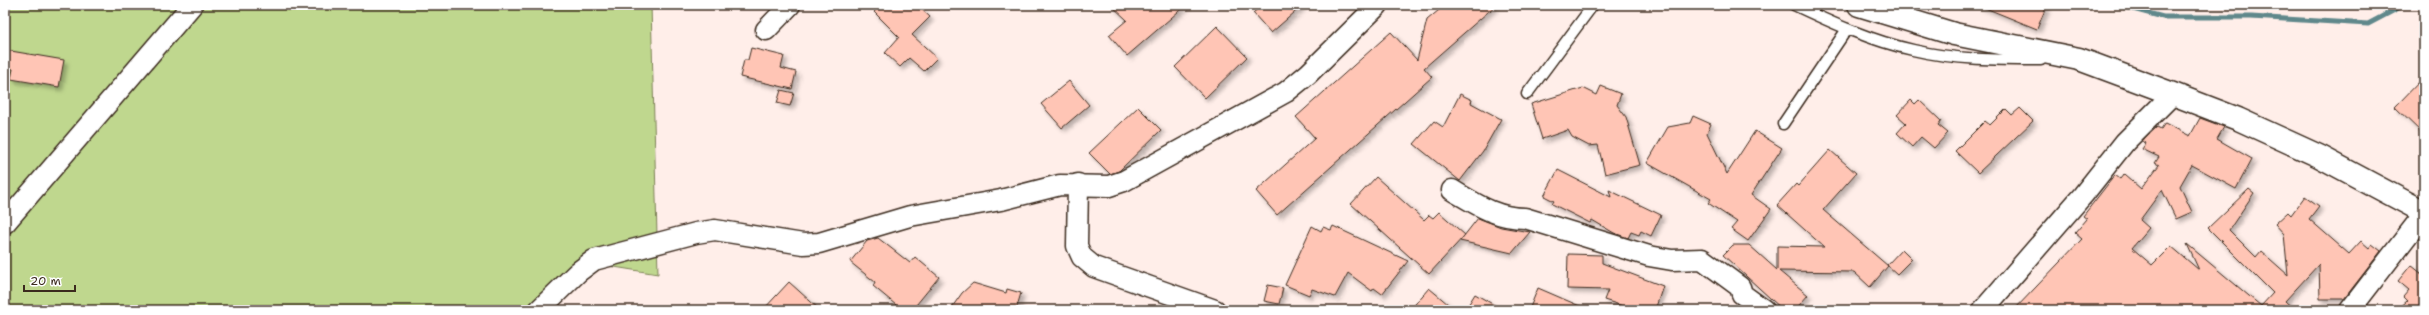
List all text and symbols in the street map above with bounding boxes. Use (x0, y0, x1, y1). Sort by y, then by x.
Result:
scale bar (24, 267, 75, 293)
text: 20 m (30, 273, 61, 289)

